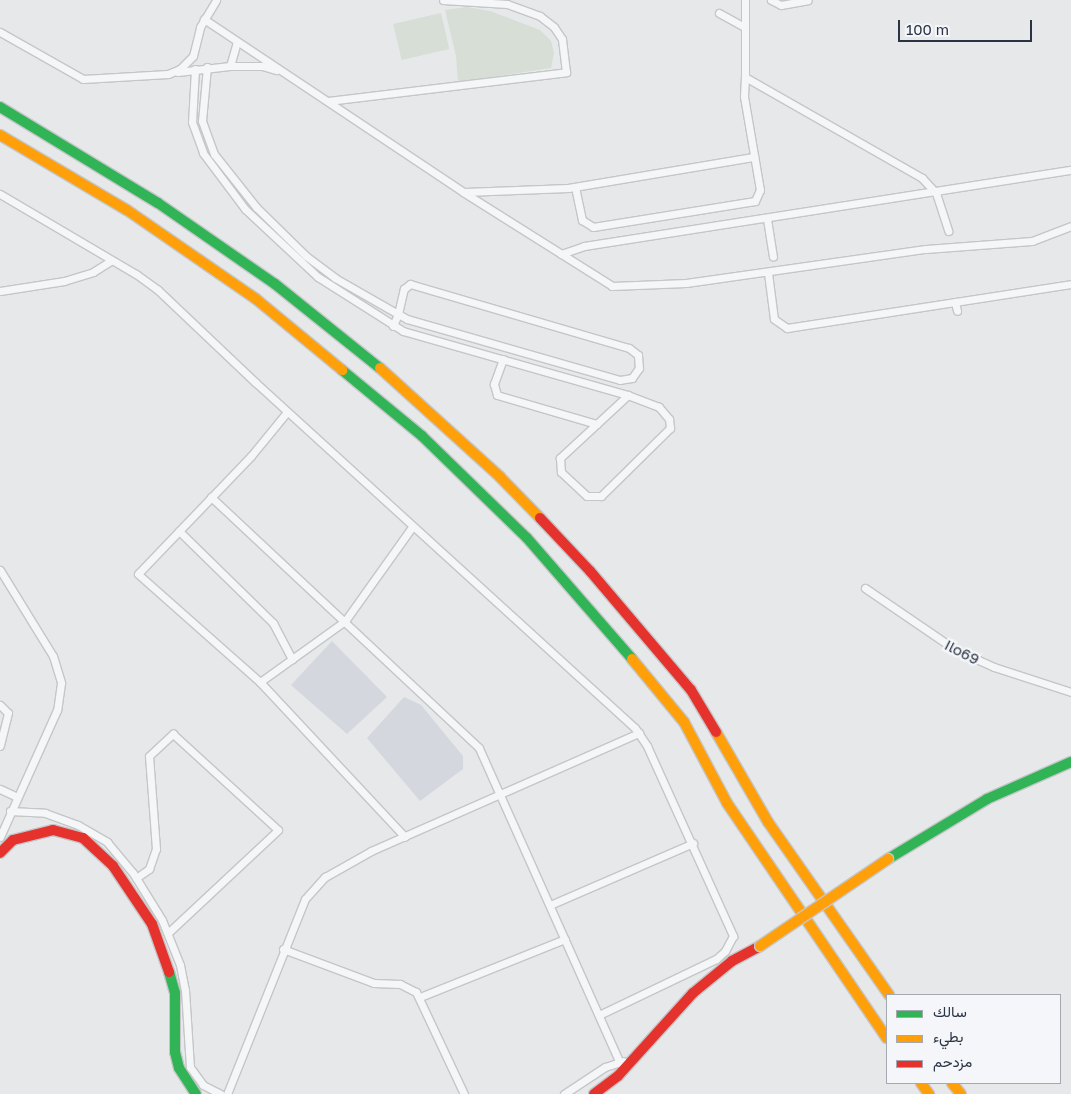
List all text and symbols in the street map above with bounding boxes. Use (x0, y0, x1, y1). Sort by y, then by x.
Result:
scale bar (901, 10, 1035, 42)
text: 100 m (906, 20, 949, 38)
street label: Ilo69 (942, 636, 982, 668)
legend (886, 994, 1061, 1084)
text: سالك (933, 1002, 967, 1020)
text: بطيء (933, 1027, 963, 1045)
text: مزدحم (933, 1052, 972, 1070)

